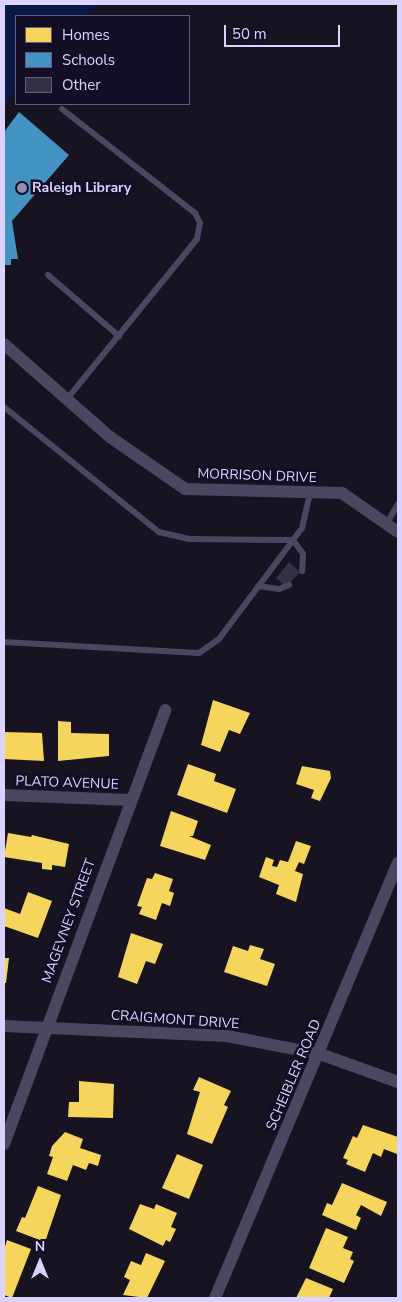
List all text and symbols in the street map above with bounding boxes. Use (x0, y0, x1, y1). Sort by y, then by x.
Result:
legend (15, 15, 190, 105)
scale bar (227, 15, 343, 47)
text: 50 m (232, 24, 267, 44)
text: Homes (62, 25, 110, 45)
text: Schools (62, 50, 115, 70)
text: Other (62, 75, 101, 95)
place label: Raleigh Library (32, 180, 131, 196)
marker: Raleigh Library (16, 182, 28, 194)
street label: MORRISON DRIVE (197, 466, 317, 486)
street label: PLATO AVENUE (15, 773, 119, 793)
street label: MAGEVNEY STREET (39, 857, 99, 985)
street label: CRAIGMONT DRIVE (110, 1007, 240, 1033)
street label: SCHEIBLER ROAD (263, 1017, 325, 1133)
north arrow (15, 1237, 65, 1287)
text: N (35, 1237, 45, 1256)

